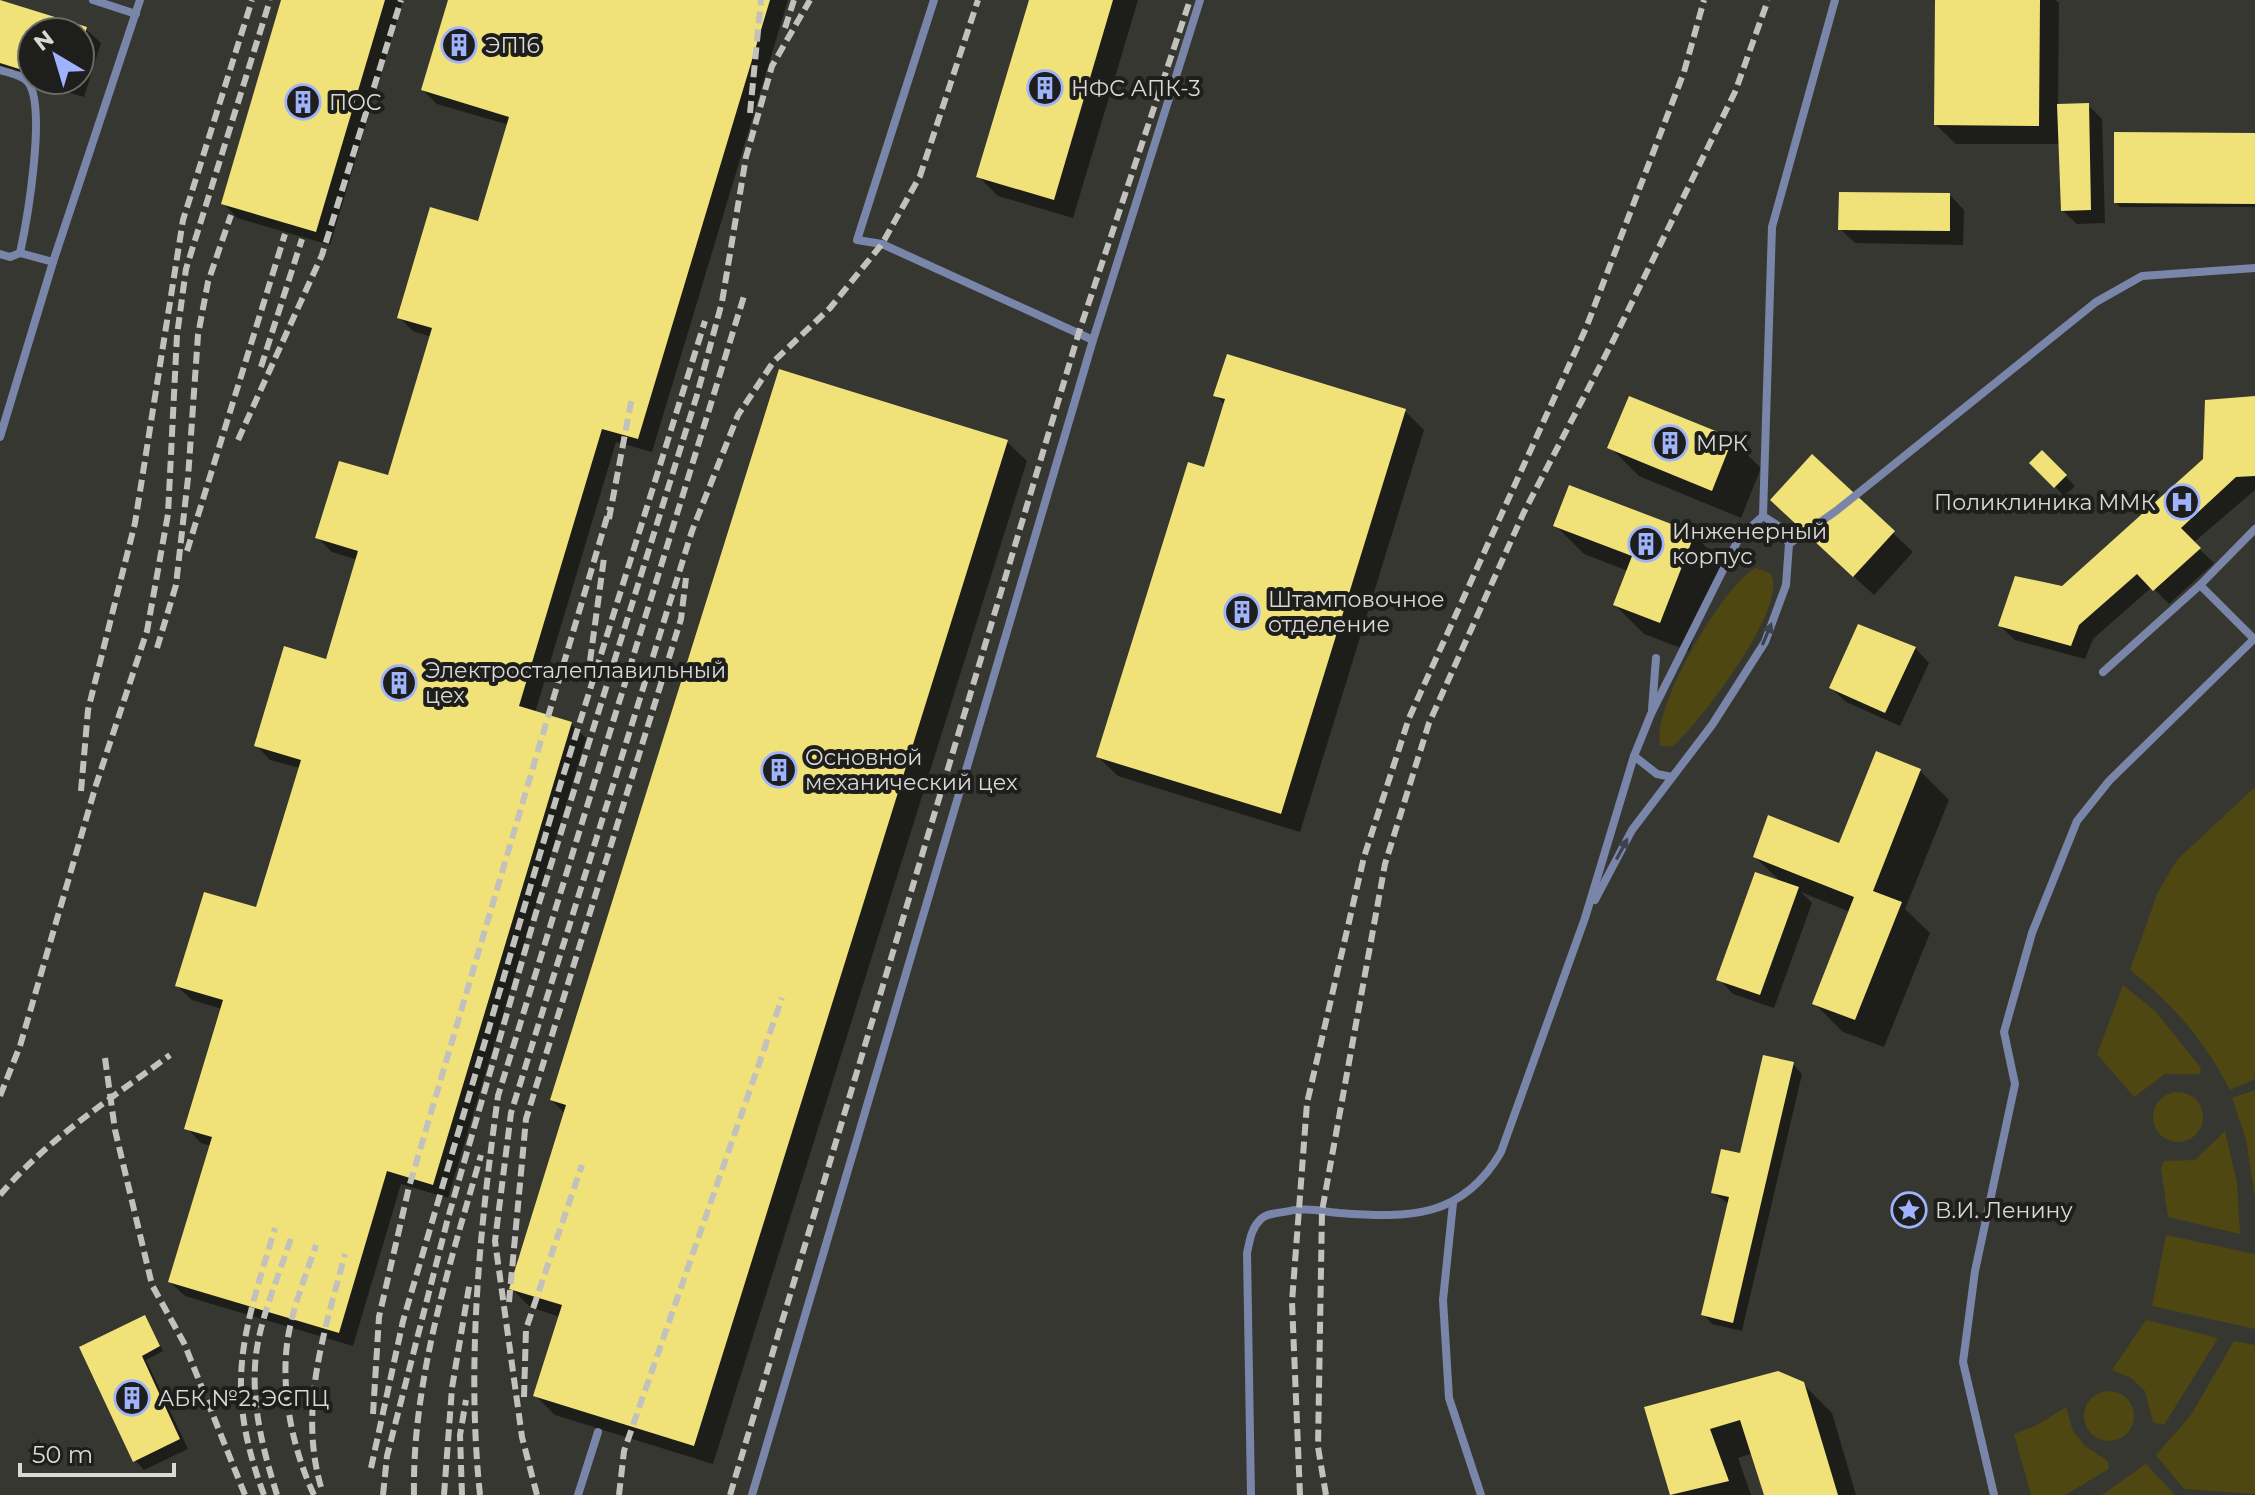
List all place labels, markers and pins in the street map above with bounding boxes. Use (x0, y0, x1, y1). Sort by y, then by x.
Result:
building icon: ЭП16 (440, 26, 478, 64)
place label: ЭП16 (485, 32, 540, 59)
building icon: НФС АПК-3 (1026, 69, 1064, 107)
place label: НФС АПК-3 (1071, 75, 1201, 102)
building icon: ПОС (284, 83, 322, 121)
place label: ПОС (329, 89, 382, 116)
building icon: МРК (1651, 424, 1689, 462)
place label: МРК (1696, 430, 1748, 457)
hospital icon: Поликлиника ММК (2163, 483, 2201, 521)
place label: Поликлиника ММК (1934, 489, 2156, 516)
place label: Инженерный корпус (1672, 518, 1827, 570)
building icon: Инженерный корпус (1627, 525, 1665, 563)
place label: Штамповочное отделение (1268, 586, 1445, 638)
building icon: Штамповочное отделение (1223, 593, 1261, 631)
place label: Электросталеплавильный цех (425, 657, 726, 709)
building icon: Электросталеплавильный цех (380, 664, 418, 702)
place label: Основной механический цех (805, 744, 1018, 796)
building icon: Основной механический цех (760, 751, 798, 789)
place icon: В.И. Ленину (1890, 1191, 1928, 1229)
place label: В.И. Ленину (1935, 1197, 2073, 1224)
building icon: АБК №2. ЭСПЦ (113, 1379, 151, 1417)
place label: АБК №2. ЭСПЦ (158, 1385, 329, 1412)

